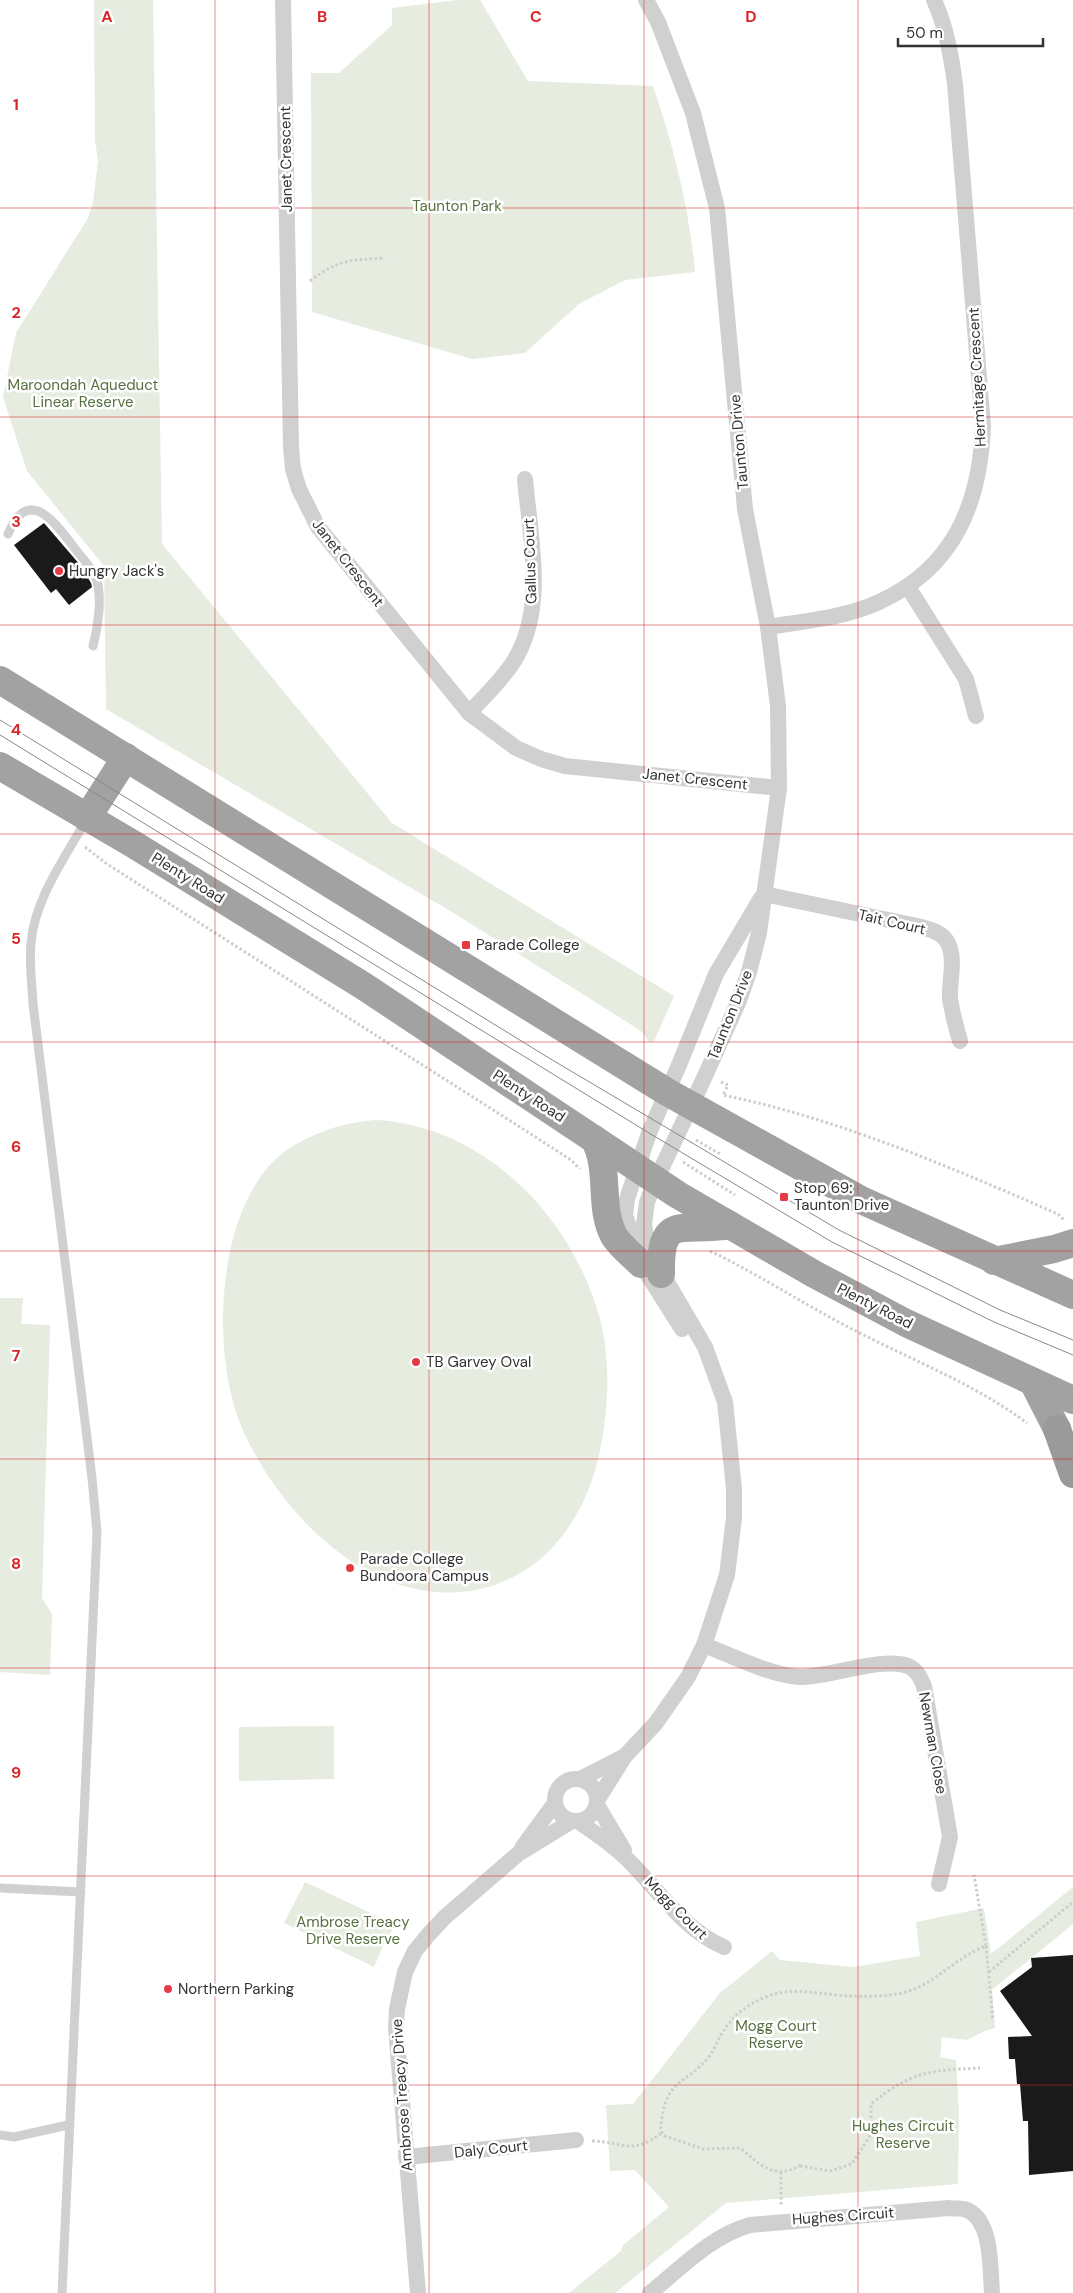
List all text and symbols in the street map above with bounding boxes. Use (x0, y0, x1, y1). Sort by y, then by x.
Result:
text: A (101, 6, 113, 27)
text: B (317, 6, 327, 27)
text: C (530, 6, 542, 27)
text: D (745, 6, 757, 27)
scale bar (898, 15, 1043, 47)
text: 50 m (906, 23, 943, 43)
text: 1 (13, 94, 19, 115)
street label: Janet Crescent (275, 106, 297, 212)
park label: Taunton Park (412, 196, 502, 216)
text: 2 (11, 302, 21, 323)
street label: Hermitage Crescent (963, 307, 991, 447)
park label: Maroondah Aqueduct Linear Reserve (8, 375, 159, 412)
street label: Taunton Drive (725, 394, 753, 490)
text: 3 (11, 511, 21, 532)
street label: Janet Crescent (307, 515, 389, 611)
street label: Gallus Court (519, 518, 541, 604)
place label: Hungry Jack's (69, 561, 164, 581)
marker: Hungry Jack's (53, 565, 65, 577)
text: 4 (11, 719, 21, 740)
street label: Janet Crescent (641, 764, 749, 795)
street label: Plenty Road (148, 848, 228, 908)
street label: Tait Court (856, 905, 928, 939)
text: 5 (11, 928, 21, 949)
place label: Parade College (476, 935, 580, 955)
marker: Parade College (460, 939, 472, 951)
street label: Taunton Drive (703, 967, 757, 1063)
street label: Plenty Road (489, 1065, 569, 1127)
text: 6 (11, 1136, 21, 1157)
place label: Stop 69: Taunton Drive (794, 1178, 889, 1215)
marker: Stop 69: Taunton Drive (778, 1191, 790, 1203)
street label: Plenty Road (834, 1278, 916, 1334)
text: 7 (12, 1345, 21, 1366)
place label: TB Garvey Oval (426, 1352, 531, 1372)
marker: TB Garvey Oval (410, 1356, 422, 1368)
place label: Parade College Bundoora Campus (360, 1549, 489, 1586)
text: 8 (11, 1553, 21, 1574)
marker: Parade College Bundoora Campus (344, 1562, 356, 1574)
street label: Newman Close (914, 1690, 952, 1796)
text: 9 (11, 1762, 21, 1783)
street label: Mogg Court (640, 1872, 712, 1944)
park label: Ambrose Treacy Drive Reserve (296, 1912, 410, 1949)
place label: Northern Parking (178, 1979, 294, 1999)
marker: Northern Parking (162, 1983, 174, 1995)
park label: Mogg Court Reserve (735, 2016, 817, 2053)
street label: Ambrose Treacy Drive (387, 2018, 417, 2172)
park label: Hughes Circuit Reserve (852, 2116, 954, 2153)
street label: Daly Court (453, 2135, 529, 2163)
street label: Hughes Circuit (791, 2202, 895, 2230)

